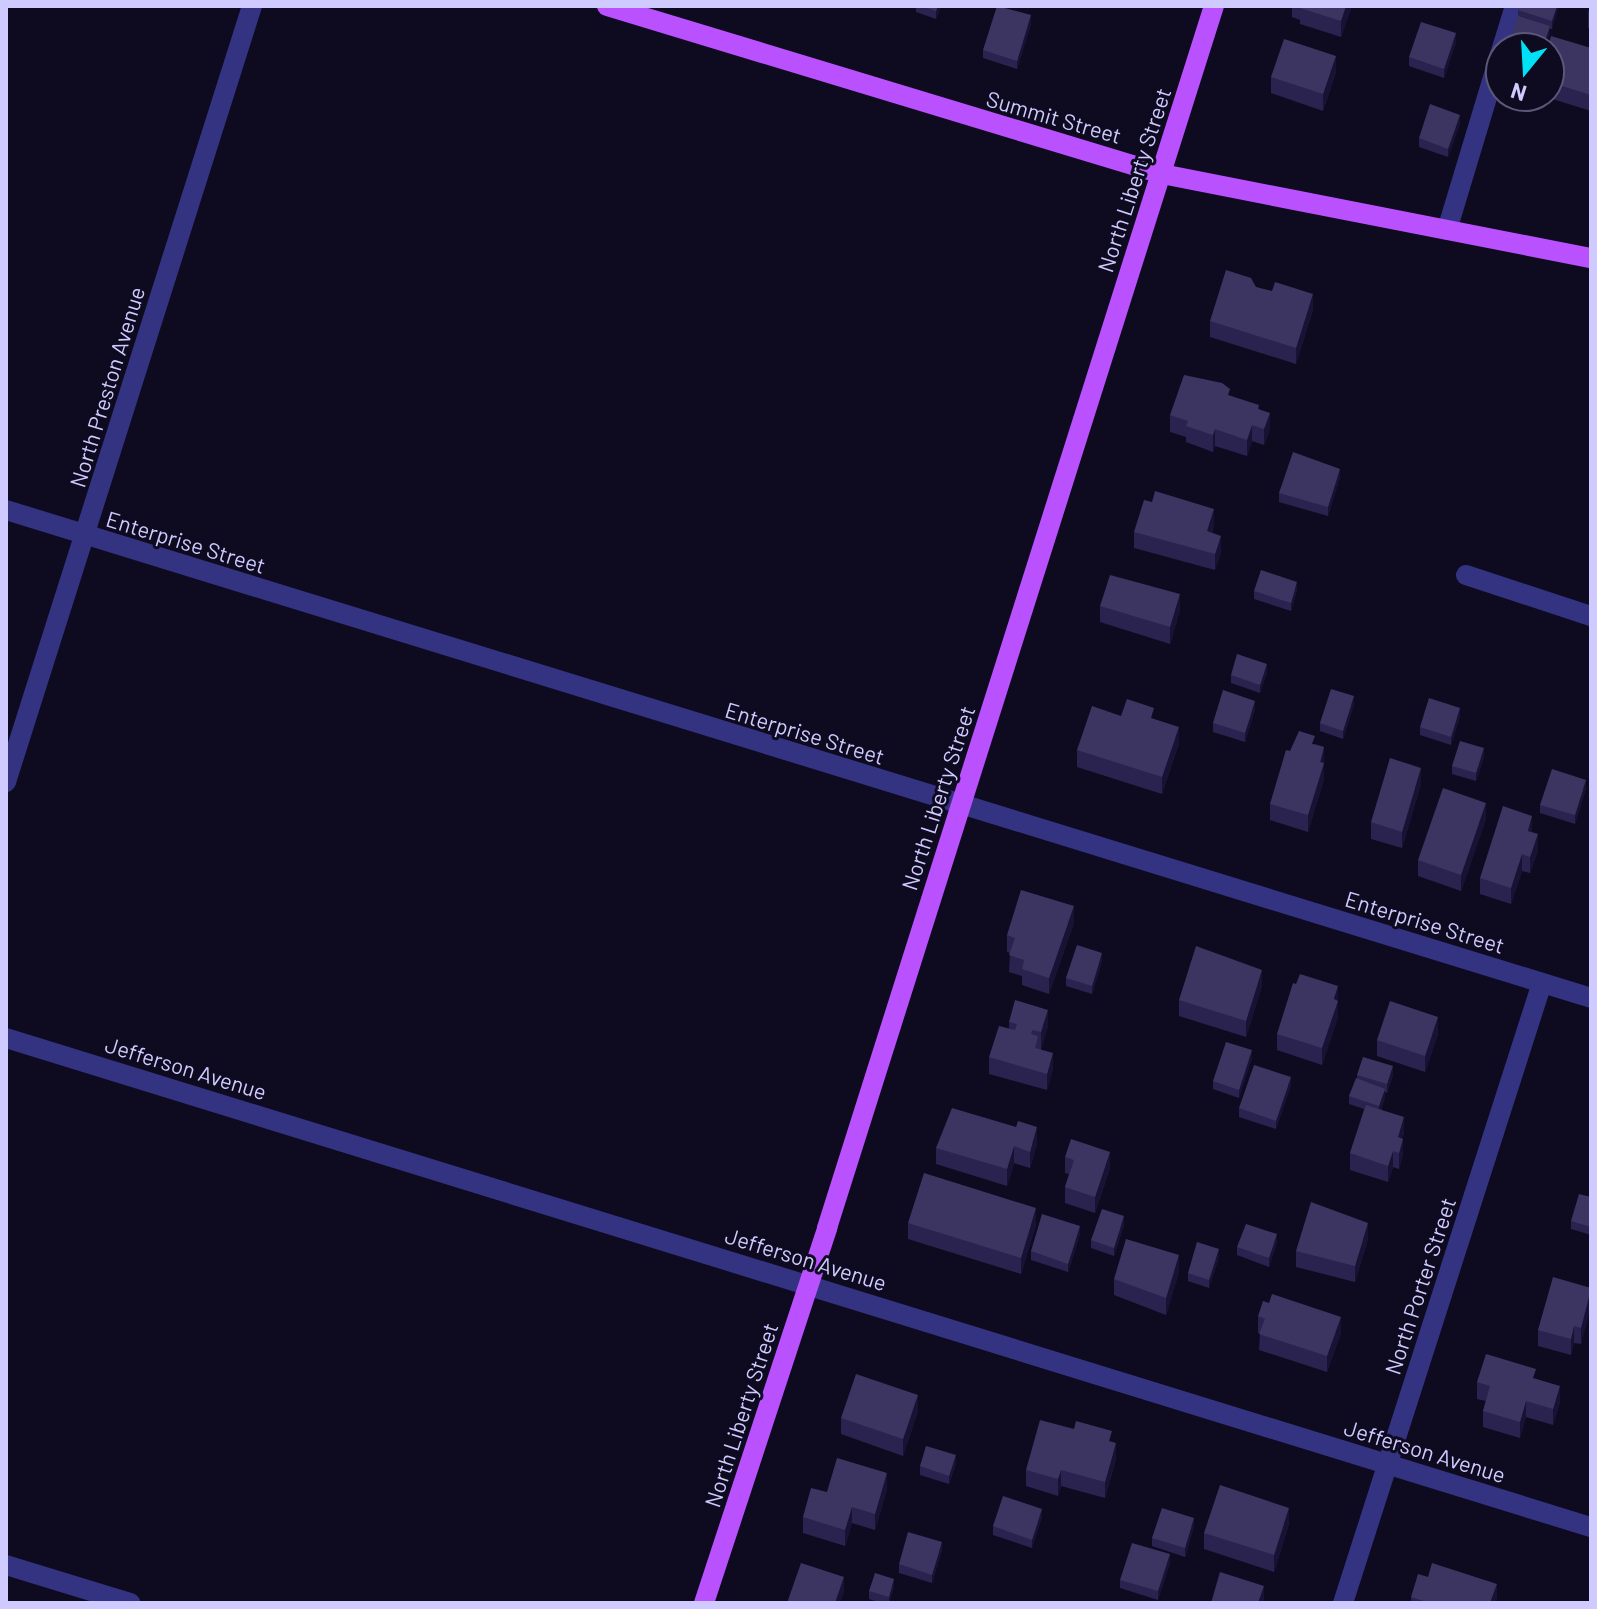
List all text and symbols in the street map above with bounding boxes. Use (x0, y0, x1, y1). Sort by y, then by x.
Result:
north arrow (1485, 32, 1565, 112)
text: N (1507, 78, 1529, 108)
street label: Summit Street (984, 85, 1124, 149)
street label: North Liberty Street (1092, 85, 1176, 275)
street label: North Preston Avenue (64, 284, 150, 490)
street label: Enterprise Street (103, 505, 269, 579)
street label: Enterprise Street (722, 696, 888, 770)
street label: North Liberty Street (896, 703, 980, 893)
street label: Enterprise Street (1342, 885, 1508, 959)
street label: Jefferson Avenue (102, 1031, 270, 1105)
street label: North Porter Street (1379, 1194, 1461, 1378)
street label: Jefferson Avenue (722, 1222, 890, 1296)
street label: North Liberty Street (699, 1320, 783, 1510)
street label: Jefferson Avenue (1341, 1414, 1509, 1488)

